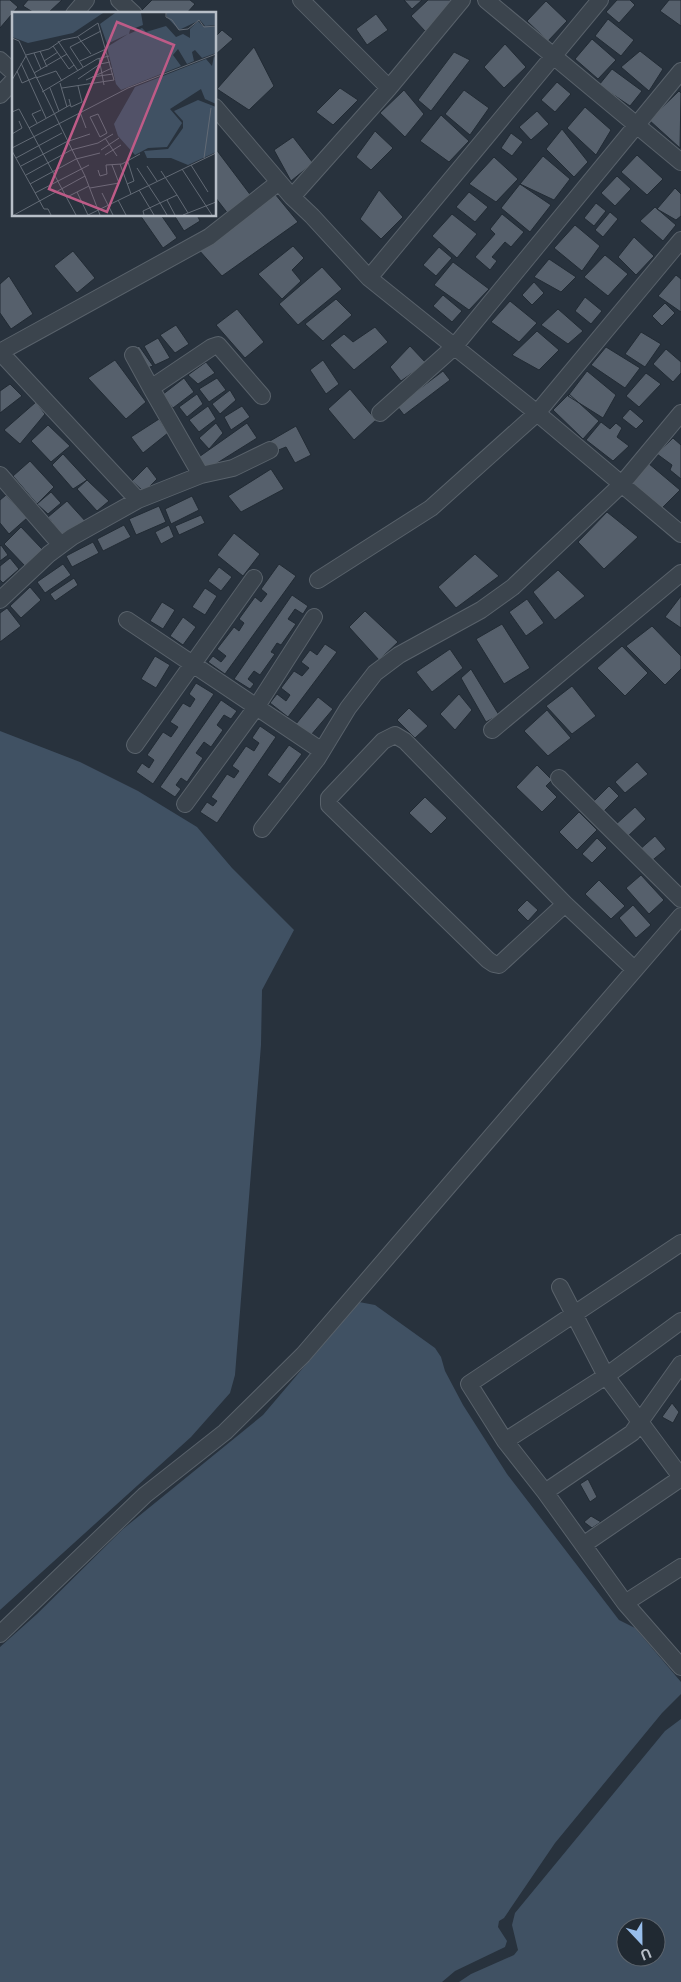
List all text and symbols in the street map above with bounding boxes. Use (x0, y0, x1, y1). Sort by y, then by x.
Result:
inset map (12, 12, 216, 216)
north arrow (616, 1917, 666, 1967)
text: U (638, 1945, 654, 1964)

